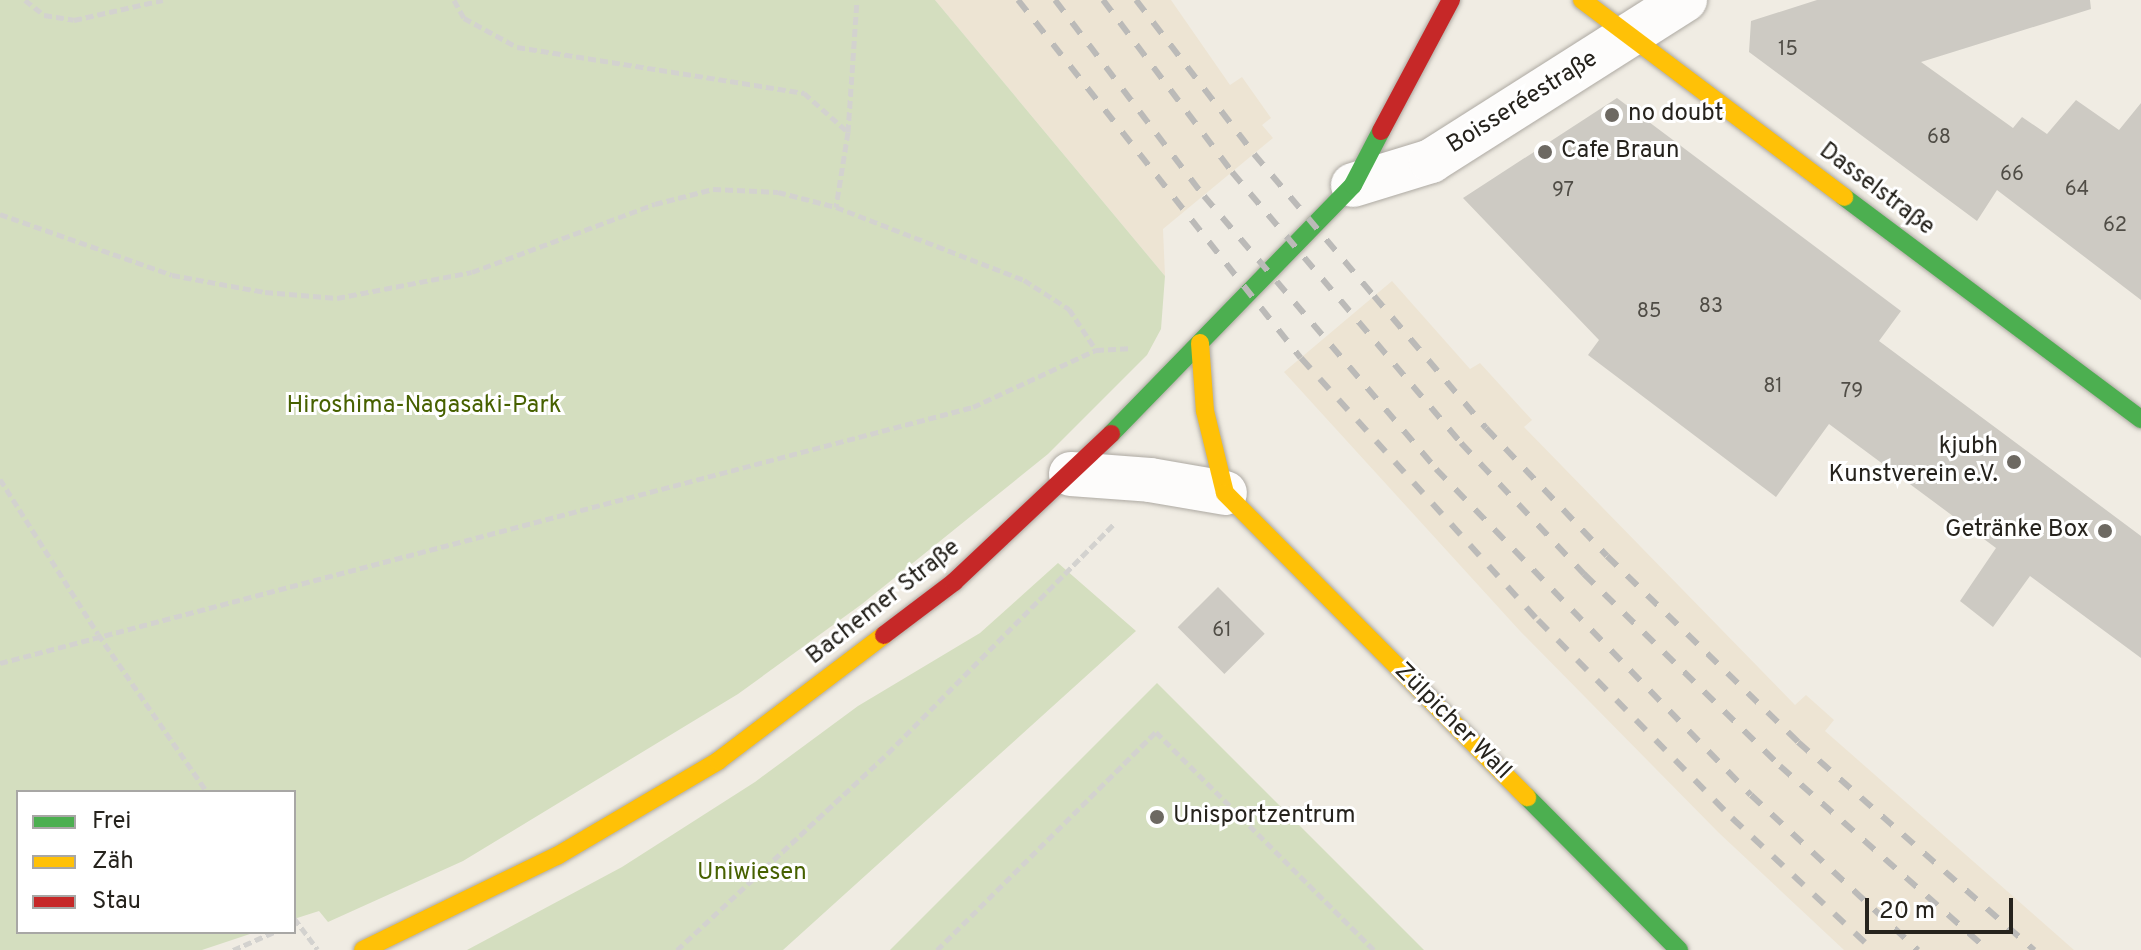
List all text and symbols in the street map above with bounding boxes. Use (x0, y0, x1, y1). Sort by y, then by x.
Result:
house number: 15 (1778, 38, 1798, 62)
street label: Boisseréestraße (1442, 45, 1604, 161)
place label: no doubt (1628, 101, 1724, 129)
marker: no doubt (1603, 106, 1621, 124)
house number: 68 (1927, 126, 1951, 150)
street label: Dasselstraße (1813, 137, 1939, 243)
place label: Cafe Braun (1561, 138, 1680, 166)
marker: Cafe Braun (1536, 143, 1554, 161)
house number: 66 (2000, 163, 2024, 187)
house number: 64 (2065, 178, 2089, 202)
house number: 97 (1552, 179, 1574, 203)
house number: 62 (2103, 214, 2127, 238)
house number: 83 (1699, 295, 1723, 319)
house number: 85 (1637, 300, 1661, 324)
house number: 81 (1763, 375, 1783, 399)
house number: 79 (1841, 380, 1863, 404)
park label: Hiroshima-Nagasaki-Park (287, 393, 561, 421)
place label: kjubh Kunstverein e.V. (1829, 434, 1998, 490)
marker: kjubh Kunstverein e.V. (2005, 453, 2023, 471)
place label: Getränke Box (1945, 517, 2089, 545)
marker: Getränke Box (2096, 522, 2114, 540)
street label: Bachemer Straße (802, 534, 966, 672)
house number: 61 (1212, 619, 1232, 643)
street label: Zülpicher Wall (1387, 657, 1517, 787)
legend (16, 790, 296, 934)
place label: Unisportzentrum (1173, 803, 1356, 831)
text: Frei (92, 807, 131, 837)
marker: Unisportzentrum (1148, 808, 1166, 826)
text: Zäh (92, 847, 134, 877)
park label: Uniwiesen (697, 860, 807, 888)
scale bar (1869, 882, 2017, 932)
text: Stau (92, 887, 141, 917)
text: 20 m (1879, 897, 1935, 927)

